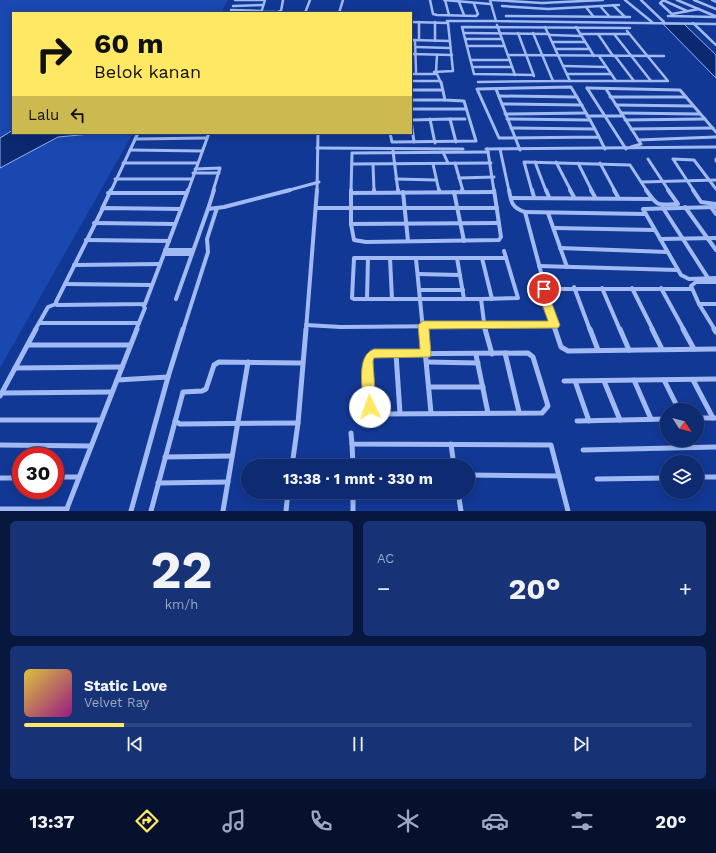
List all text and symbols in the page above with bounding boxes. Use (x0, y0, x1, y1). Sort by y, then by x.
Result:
text: 60 m (94, 27, 164, 60)
icon: right (28, 28, 80, 80)
text: Belok kanan (94, 61, 201, 82)
icon: left (67, 104, 89, 126)
text: Lalu (28, 106, 59, 124)
pin (527, 272, 561, 306)
icon: arrive (533, 278, 555, 300)
position arrow (349, 386, 391, 428)
north arrow (660, 403, 704, 447)
map controls (660, 403, 704, 499)
speed limit sign: 30 (12, 447, 64, 499)
button: layers (660, 455, 704, 499)
text: 13:38 · 1 mnt · 330 m (283, 470, 433, 488)
text: 22 (151, 540, 212, 601)
text: AC (377, 551, 394, 566)
text: 20° (508, 571, 561, 606)
text: − (377, 576, 390, 601)
text: + (679, 576, 692, 601)
text: km/h (165, 597, 198, 612)
text: Static Love (84, 677, 167, 695)
text: Velvet Ray (84, 695, 149, 710)
icon: previous (124, 733, 146, 755)
icon: pause (347, 733, 369, 755)
icon: next (570, 733, 592, 755)
icon: directions (133, 807, 161, 835)
icon: music (220, 807, 248, 835)
icon: phone (307, 807, 335, 835)
icon: climate (394, 807, 422, 835)
icon: car (481, 807, 509, 835)
icon: filters (568, 807, 596, 835)
text: 13:37 (29, 811, 74, 832)
text: 20° (655, 811, 686, 832)

